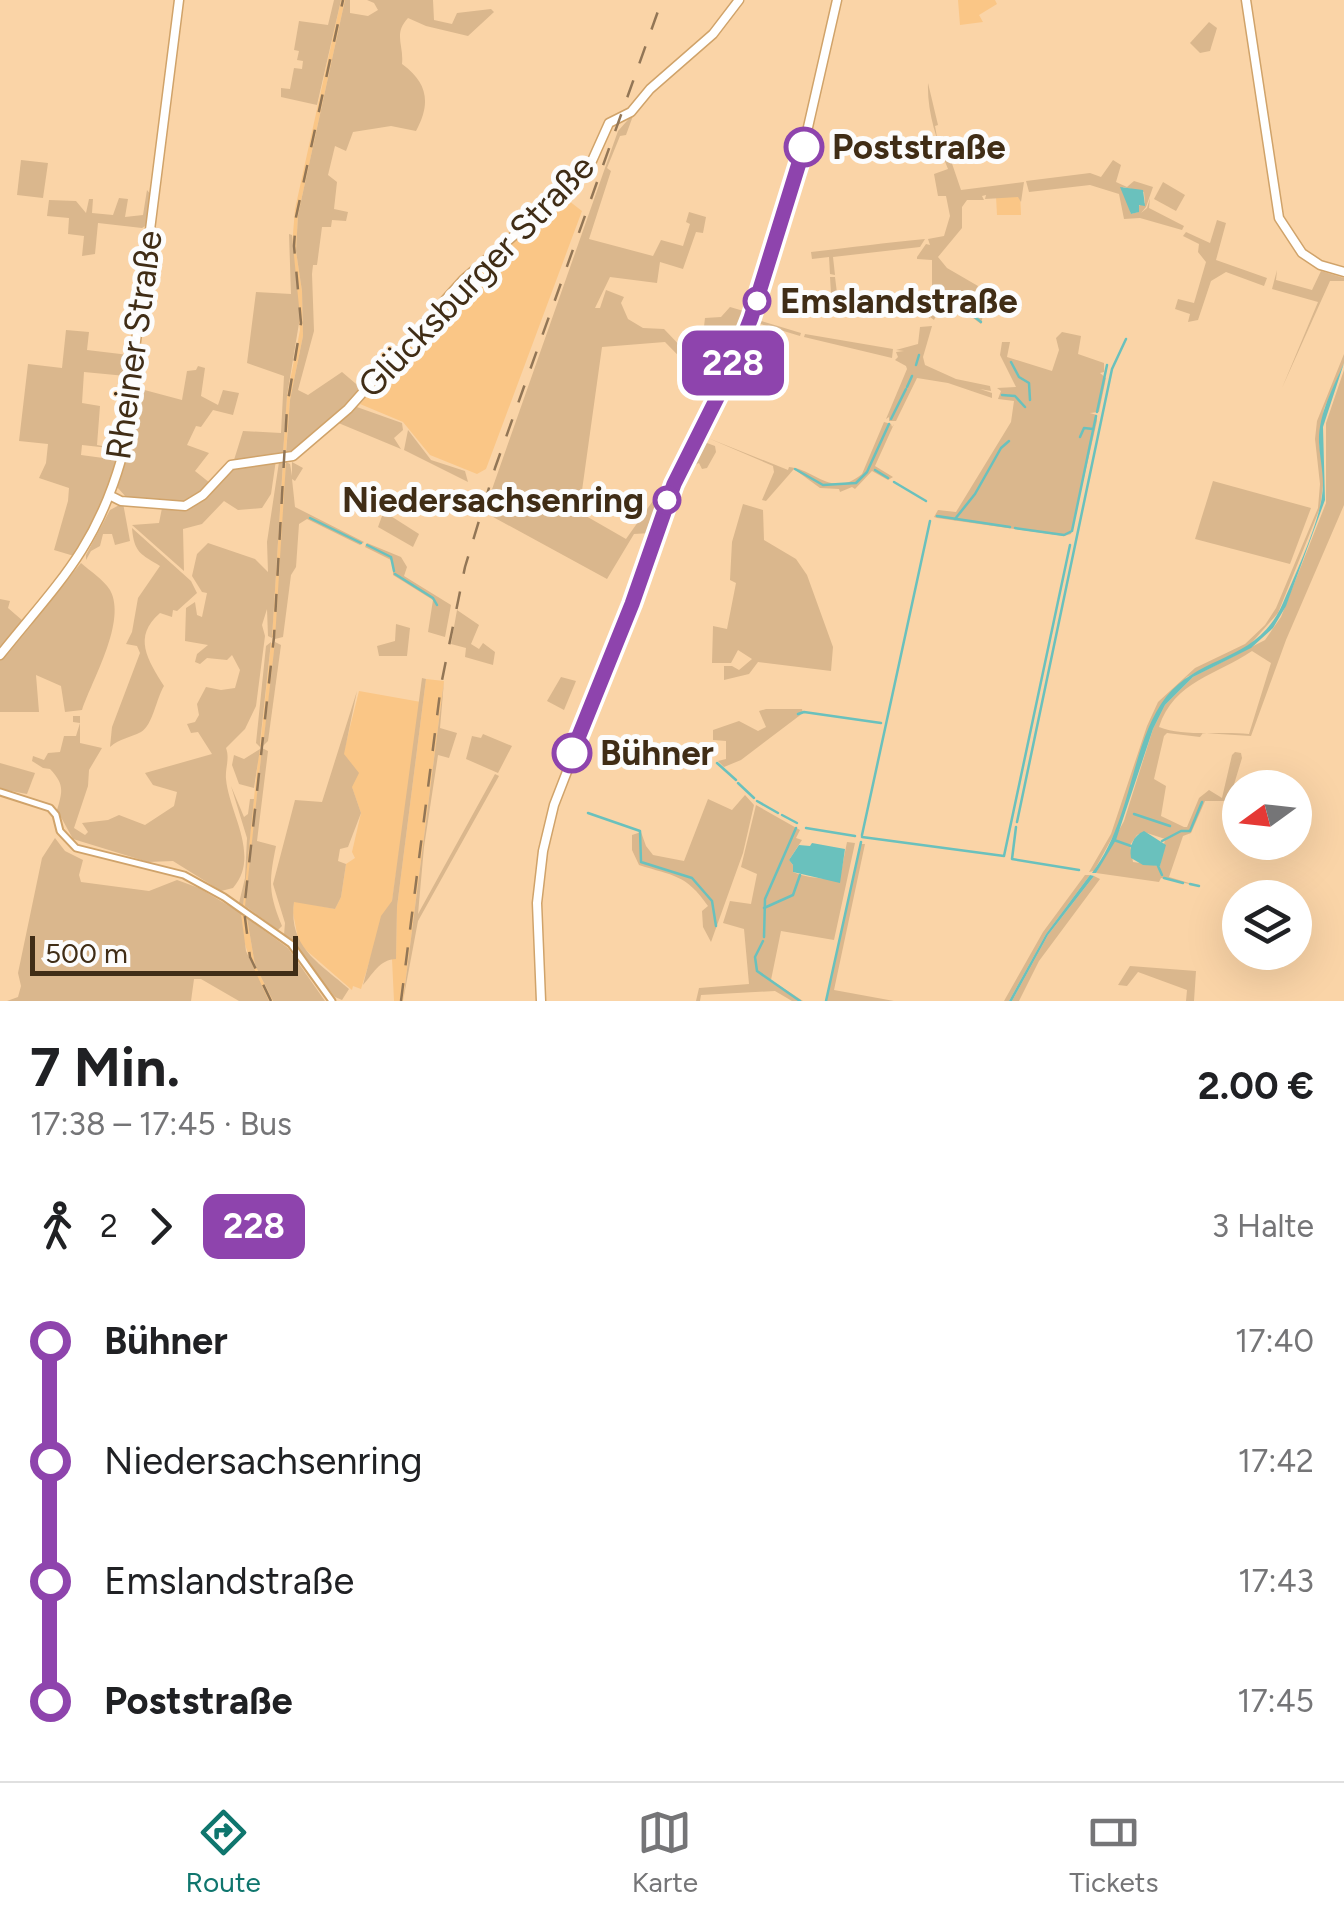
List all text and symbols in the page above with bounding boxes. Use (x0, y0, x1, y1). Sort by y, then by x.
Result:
place label: Poststraße (832, 126, 1006, 168)
marker: Poststraße (785, 128, 823, 166)
street label: Glücksburger Straße (349, 146, 603, 406)
street label: Rheiner Straße (97, 228, 171, 462)
place label: Emslandstraße (780, 280, 1018, 322)
marker: Emslandstraße (744, 288, 770, 314)
line badge: 228 (676, 330, 790, 396)
text: 228 (702, 342, 764, 384)
place label: Niedersachsenring (342, 479, 644, 521)
marker: Niedersachsenring (654, 487, 680, 513)
place label: Bühner (600, 732, 714, 774)
marker: Bühner (553, 734, 591, 772)
north arrow (1222, 770, 1312, 860)
map controls (1222, 770, 1312, 970)
button: layers (1222, 880, 1312, 970)
scale bar (30, 931, 298, 976)
text: 500 m (45, 936, 128, 970)
text: 7 Min. (30, 1034, 180, 1100)
text: 2.00 € (1198, 1063, 1314, 1109)
text: 17:38 – 17:45 · Bus (30, 1105, 292, 1143)
icon: walk (30, 1199, 85, 1254)
icon: forward (133, 1199, 188, 1254)
text: 228 (223, 1205, 285, 1247)
text: 2 (100, 1207, 118, 1245)
text: 3 Halte (1212, 1207, 1314, 1245)
text: Bühner (104, 1318, 228, 1364)
text: 17:40 (1235, 1322, 1314, 1360)
text: Niedersachsenring (104, 1438, 423, 1484)
text: 17:42 (1238, 1442, 1314, 1480)
text: Emslandstraße (104, 1558, 354, 1604)
text: 17:43 (1238, 1562, 1314, 1600)
text: Poststraße (104, 1678, 293, 1724)
text: 17:45 (1237, 1682, 1314, 1720)
tab: Route (186, 1805, 261, 1899)
tab: Karte (632, 1805, 698, 1899)
tab: Tickets (1069, 1805, 1158, 1899)

